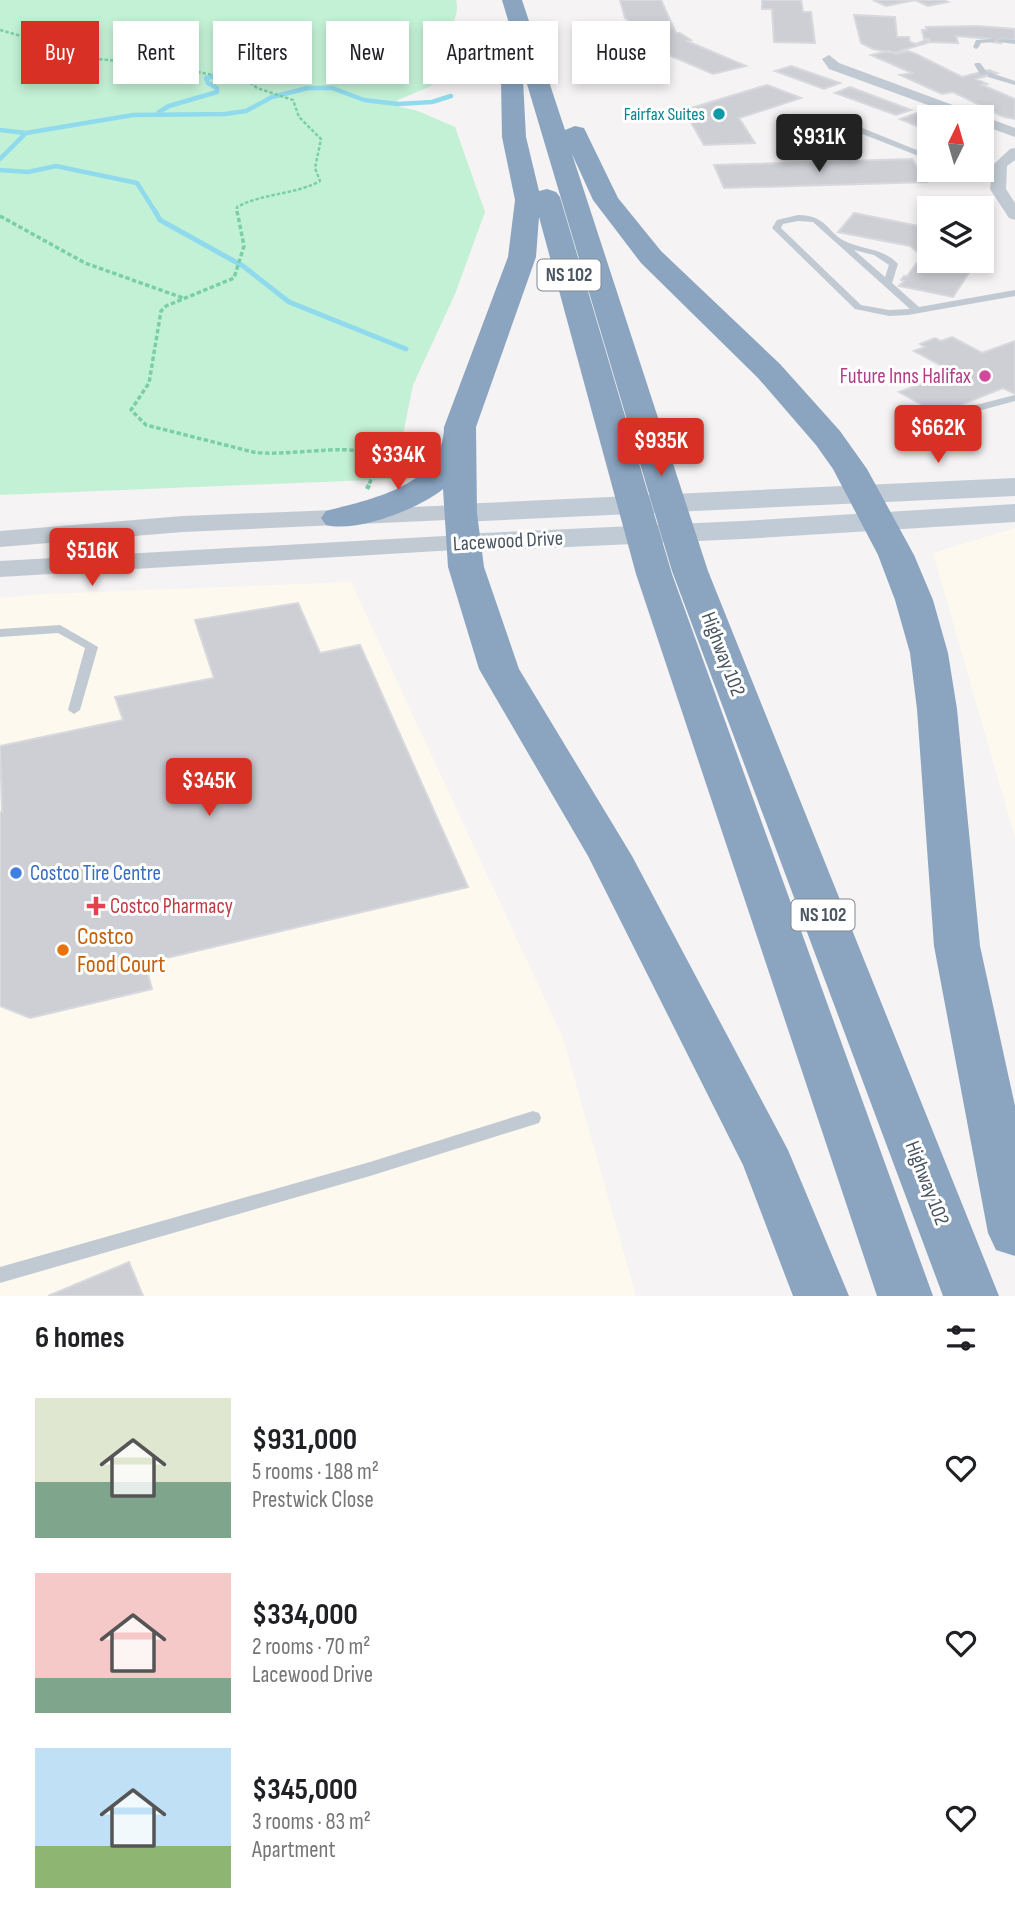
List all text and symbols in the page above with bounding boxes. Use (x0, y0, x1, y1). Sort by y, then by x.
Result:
chip: Buy (21, 21, 99, 84)
chip: Rent (113, 21, 199, 84)
chip: Filters (213, 21, 312, 84)
chip: New (326, 21, 409, 84)
chip: Apartment (423, 21, 558, 84)
chip: House (572, 21, 670, 84)
place label: Fairfax Suites (624, 104, 705, 125)
north arrow (917, 105, 994, 182)
map controls (917, 105, 994, 273)
marker: Fairfax Suites (711, 106, 727, 122)
pin: $931K (770, 114, 868, 174)
text: $931K (792, 123, 846, 151)
button: layers (917, 196, 994, 273)
road number: NS 102 (538, 260, 600, 290)
place label: Future Inns Halifax (840, 364, 971, 389)
marker: Future Inns Halifax (977, 368, 993, 384)
pin: $662K (889, 406, 987, 465)
text: $662K (911, 414, 965, 442)
pin: $935K (612, 419, 710, 478)
text: $935K (634, 427, 688, 455)
pin: $334K (349, 433, 447, 492)
text: $334K (371, 441, 425, 469)
street label: Lacewood Drive (452, 526, 564, 556)
pin: $516K (43, 528, 141, 588)
text: $516K (65, 537, 119, 565)
street label: Highway 102 (696, 608, 750, 700)
pin: $345K (160, 758, 258, 818)
text: $345K (182, 767, 236, 795)
place label: Costco Tire Centre (30, 861, 161, 886)
marker: Costco Tire Centre (8, 865, 24, 881)
place label: Costco Pharmacy (110, 894, 233, 919)
marker: Costco Pharmacy (88, 898, 104, 914)
road number: NS 102 (792, 900, 854, 931)
place label: Costco Food Court (77, 922, 165, 979)
marker: Costco Food Court (55, 942, 71, 958)
street label: Highway 102 (900, 1137, 954, 1229)
icon: filters (942, 1319, 980, 1357)
text: 6 homes (35, 1320, 124, 1356)
text: $931,000 (252, 1422, 357, 1458)
icon: home (91, 1426, 175, 1510)
icon: heart (942, 1449, 980, 1487)
text: 5 rooms · 188 m² (252, 1458, 379, 1486)
text: Prestwick Close (252, 1486, 374, 1514)
text: $334,000 (252, 1597, 358, 1633)
icon: home (91, 1601, 175, 1685)
icon: heart (942, 1624, 980, 1662)
text: 2 rooms · 70 m² (252, 1633, 370, 1661)
text: Lacewood Drive (252, 1661, 373, 1689)
text: $345,000 (252, 1772, 358, 1808)
icon: home (91, 1776, 175, 1860)
icon: heart (942, 1799, 980, 1837)
text: 3 rooms · 83 m² (252, 1808, 371, 1836)
text: Apartment (252, 1836, 336, 1864)

